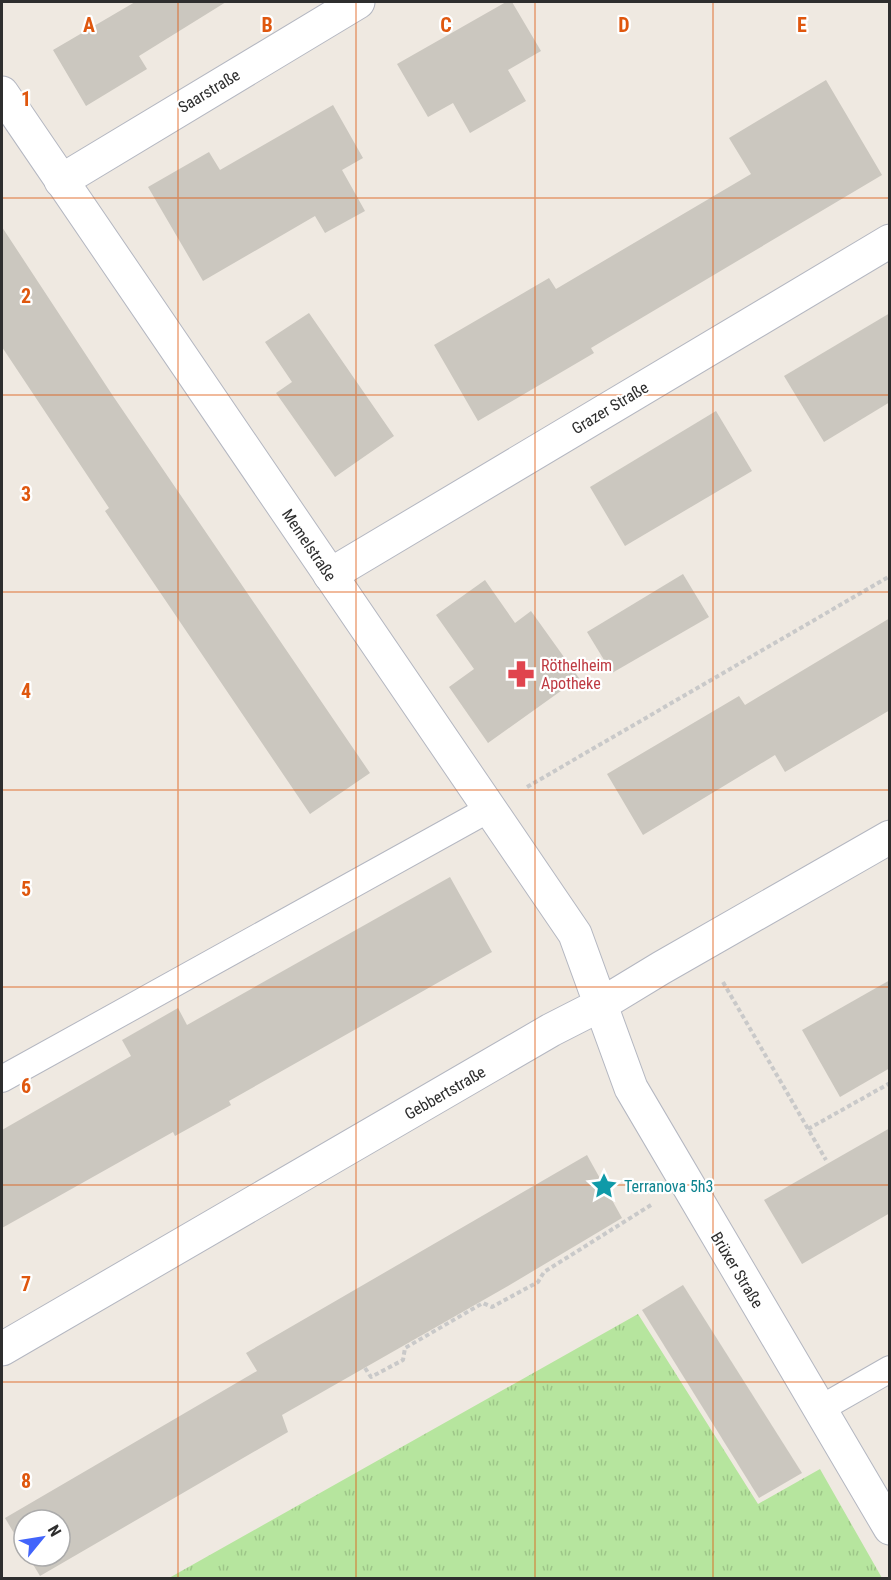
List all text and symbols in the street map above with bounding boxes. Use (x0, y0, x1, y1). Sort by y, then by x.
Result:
text: A (83, 13, 95, 37)
text: B (261, 13, 273, 37)
text: C (440, 13, 452, 37)
text: D (618, 13, 630, 37)
text: E (797, 13, 807, 37)
street label: Saarstraße (175, 65, 243, 117)
text: 1 (21, 87, 31, 111)
text: 2 (21, 284, 31, 308)
street label: Grazer Straße (568, 378, 652, 438)
text: 3 (21, 482, 31, 506)
street label: Memelstraße (278, 505, 340, 585)
place label: Röthelheim Apotheke (541, 656, 612, 693)
pharmacy icon: Röthelheim Apotheke (506, 659, 536, 689)
text: 4 (21, 679, 31, 703)
text: 5 (21, 877, 31, 901)
street label: Gebbertstraße (401, 1062, 489, 1124)
text: 6 (21, 1074, 31, 1098)
place icon: Terranova 5h3 (589, 1171, 619, 1201)
place label: Terranova 5h3 (624, 1177, 713, 1196)
street label: Brüxer Straße (707, 1229, 767, 1311)
text: 7 (21, 1272, 31, 1296)
text: 8 (21, 1469, 31, 1493)
north arrow (12, 1508, 72, 1568)
text: N (44, 1522, 65, 1540)

